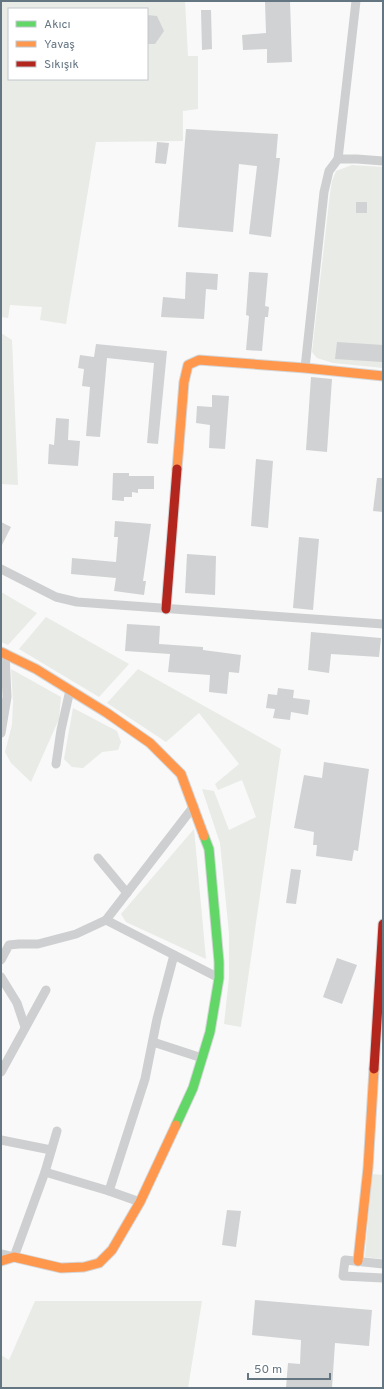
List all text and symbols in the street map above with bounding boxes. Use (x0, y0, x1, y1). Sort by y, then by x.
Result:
legend (8, 8, 148, 80)
text: Akıcı (44, 17, 71, 33)
text: Yavaş (44, 37, 75, 53)
text: Sıkışık (44, 57, 79, 73)
scale bar (248, 1355, 330, 1381)
text: 50 m (254, 1362, 282, 1378)

